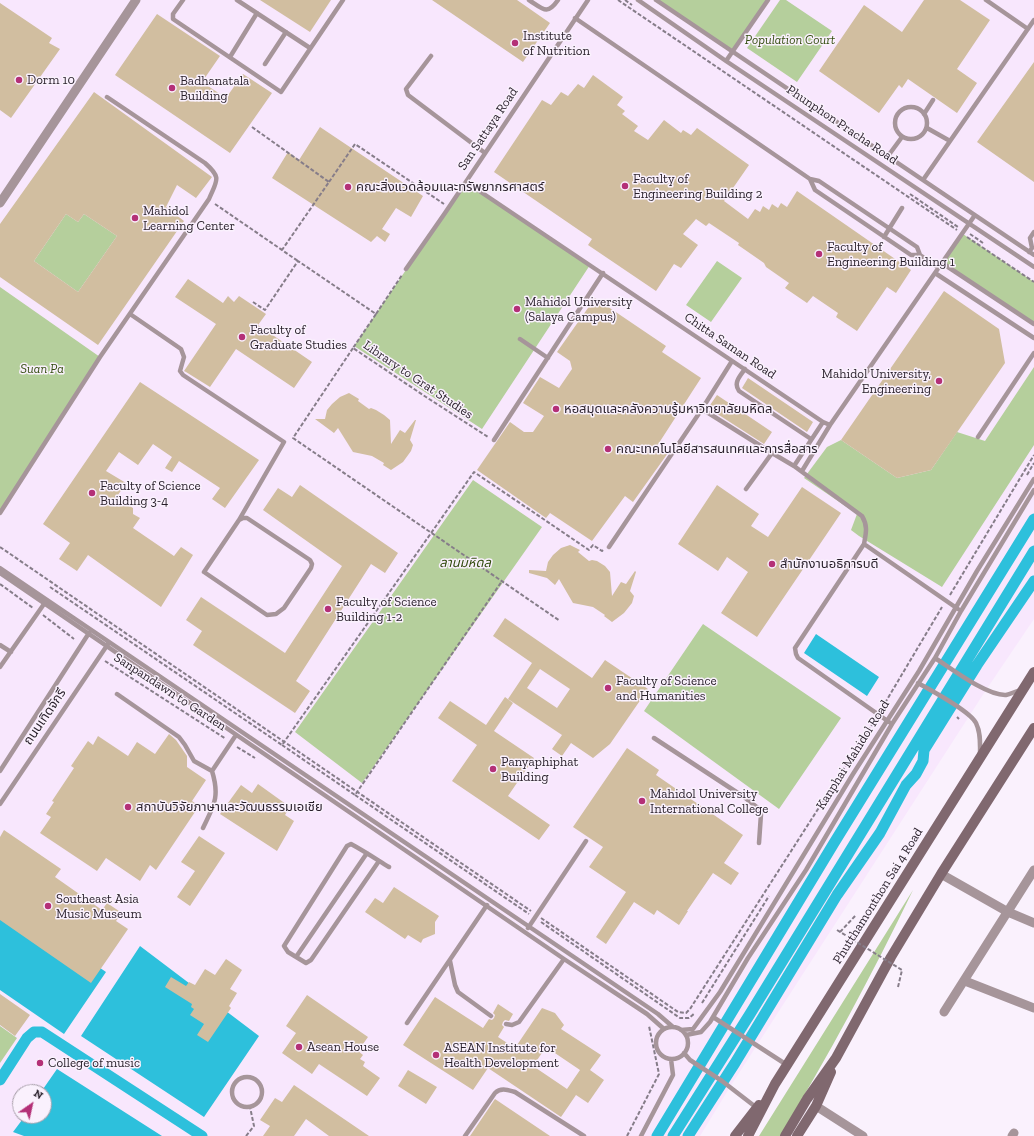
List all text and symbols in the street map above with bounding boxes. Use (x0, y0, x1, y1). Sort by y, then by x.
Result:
place label: Institute of Nutrition (523, 28, 590, 59)
park label: Population Court (745, 32, 835, 48)
marker: Institute of Nutrition (510, 38, 520, 48)
place label: Dorm 10 (27, 72, 75, 88)
place label: Badhanatala Building (180, 73, 249, 104)
marker: Dorm 10 (14, 75, 24, 85)
street label: Phunphon Pracha Road (783, 82, 901, 168)
marker: Badhanatala Building (167, 83, 177, 93)
street label: San Sattaya Road (455, 85, 521, 173)
place label: Faculty of Engineering Building 2 (633, 171, 762, 202)
place label: คณะสิ่งแวดล้อมและทรัพยากรศาสตร์ (356, 179, 544, 195)
marker: Faculty of Engineering Building 2 (620, 181, 630, 191)
marker: คณะสิ่งแวดล้อมและทรัพยากรศาสตร์ (343, 182, 353, 192)
place label: Mahidol Learning Center (143, 203, 235, 234)
marker: Mahidol Learning Center (130, 213, 140, 223)
place label: Faculty of Engineering Building 1 (827, 239, 955, 270)
marker: Faculty of Engineering Building 1 (814, 249, 824, 259)
place label: Mahidol University (Salaya Campus) (525, 294, 632, 325)
marker: Mahidol University (Salaya Campus) (512, 304, 522, 314)
street label: Chitta Saman Road (681, 310, 779, 382)
place label: Faculty of Graduate Studies (250, 322, 347, 353)
marker: Faculty of Graduate Studies (237, 332, 247, 342)
street label: Library to Grat Studies (360, 337, 476, 423)
park label: Suan Pa (20, 361, 64, 377)
place label: Mahidol University, Engineering (822, 366, 931, 397)
marker: Mahidol University, Engineering (934, 376, 944, 386)
place label: หอสมุดและคลังความรู้มหาวิทยาลัยมหิดล (564, 401, 772, 417)
marker: หอสมุดและคลังความรู้มหาวิทยาลัยมหิดล (551, 404, 561, 414)
place label: คณะเทคโนโลยีสารสนเทศและการสื่อสาร (616, 441, 818, 457)
marker: คณะเทคโนโลยีสารสนเทศและการสื่อสาร (603, 444, 613, 454)
place label: Faculty of Science Building 3-4 (100, 478, 201, 509)
marker: Faculty of Science Building 3-4 (87, 488, 97, 498)
park label: ลานมหิดล (439, 555, 491, 571)
place label: สำนักงานอธิการบดี (780, 556, 879, 572)
marker: สำนักงานอธิการบดี (767, 559, 777, 569)
place label: Faculty of Science Building 1-2 (336, 594, 437, 625)
marker: Faculty of Science Building 1-2 (323, 604, 333, 614)
street label: Sanpandawn to Garden (111, 650, 229, 734)
place label: Faculty of Science and Humanities (616, 673, 717, 704)
marker: Faculty of Science and Humanities (603, 683, 613, 693)
street label: ถนนเทิดจักรี (20, 686, 70, 748)
street label: Kanphai Mahidol Road (813, 697, 893, 813)
place label: Panyaphiphat Building (501, 754, 578, 785)
marker: Panyaphiphat Building (488, 764, 498, 774)
place label: Mahidol University International College (650, 786, 768, 817)
marker: Mahidol University International College (637, 796, 647, 806)
place label: สถาบันวิจัยภาษาและวัฒนธรรมเอเชีย (136, 799, 323, 815)
marker: สถาบันวิจัยภาษาและวัฒนธรรมเอเชีย (123, 802, 133, 812)
street label: Phutthamonthon Sai 4 Road (830, 825, 926, 967)
place label: Southeast Asia Music Museum (56, 891, 142, 922)
marker: Southeast Asia Music Museum (43, 901, 53, 911)
place label: Asean House (307, 1039, 379, 1055)
place label: ASEAN Institute for Health Development (444, 1040, 559, 1071)
marker: Asean House (294, 1042, 304, 1052)
marker: ASEAN Institute for Health Development (431, 1050, 441, 1060)
place label: College of music (48, 1055, 140, 1071)
marker: College of music (35, 1058, 45, 1068)
north arrow (12, 1084, 52, 1124)
text: N (31, 1087, 46, 1102)

